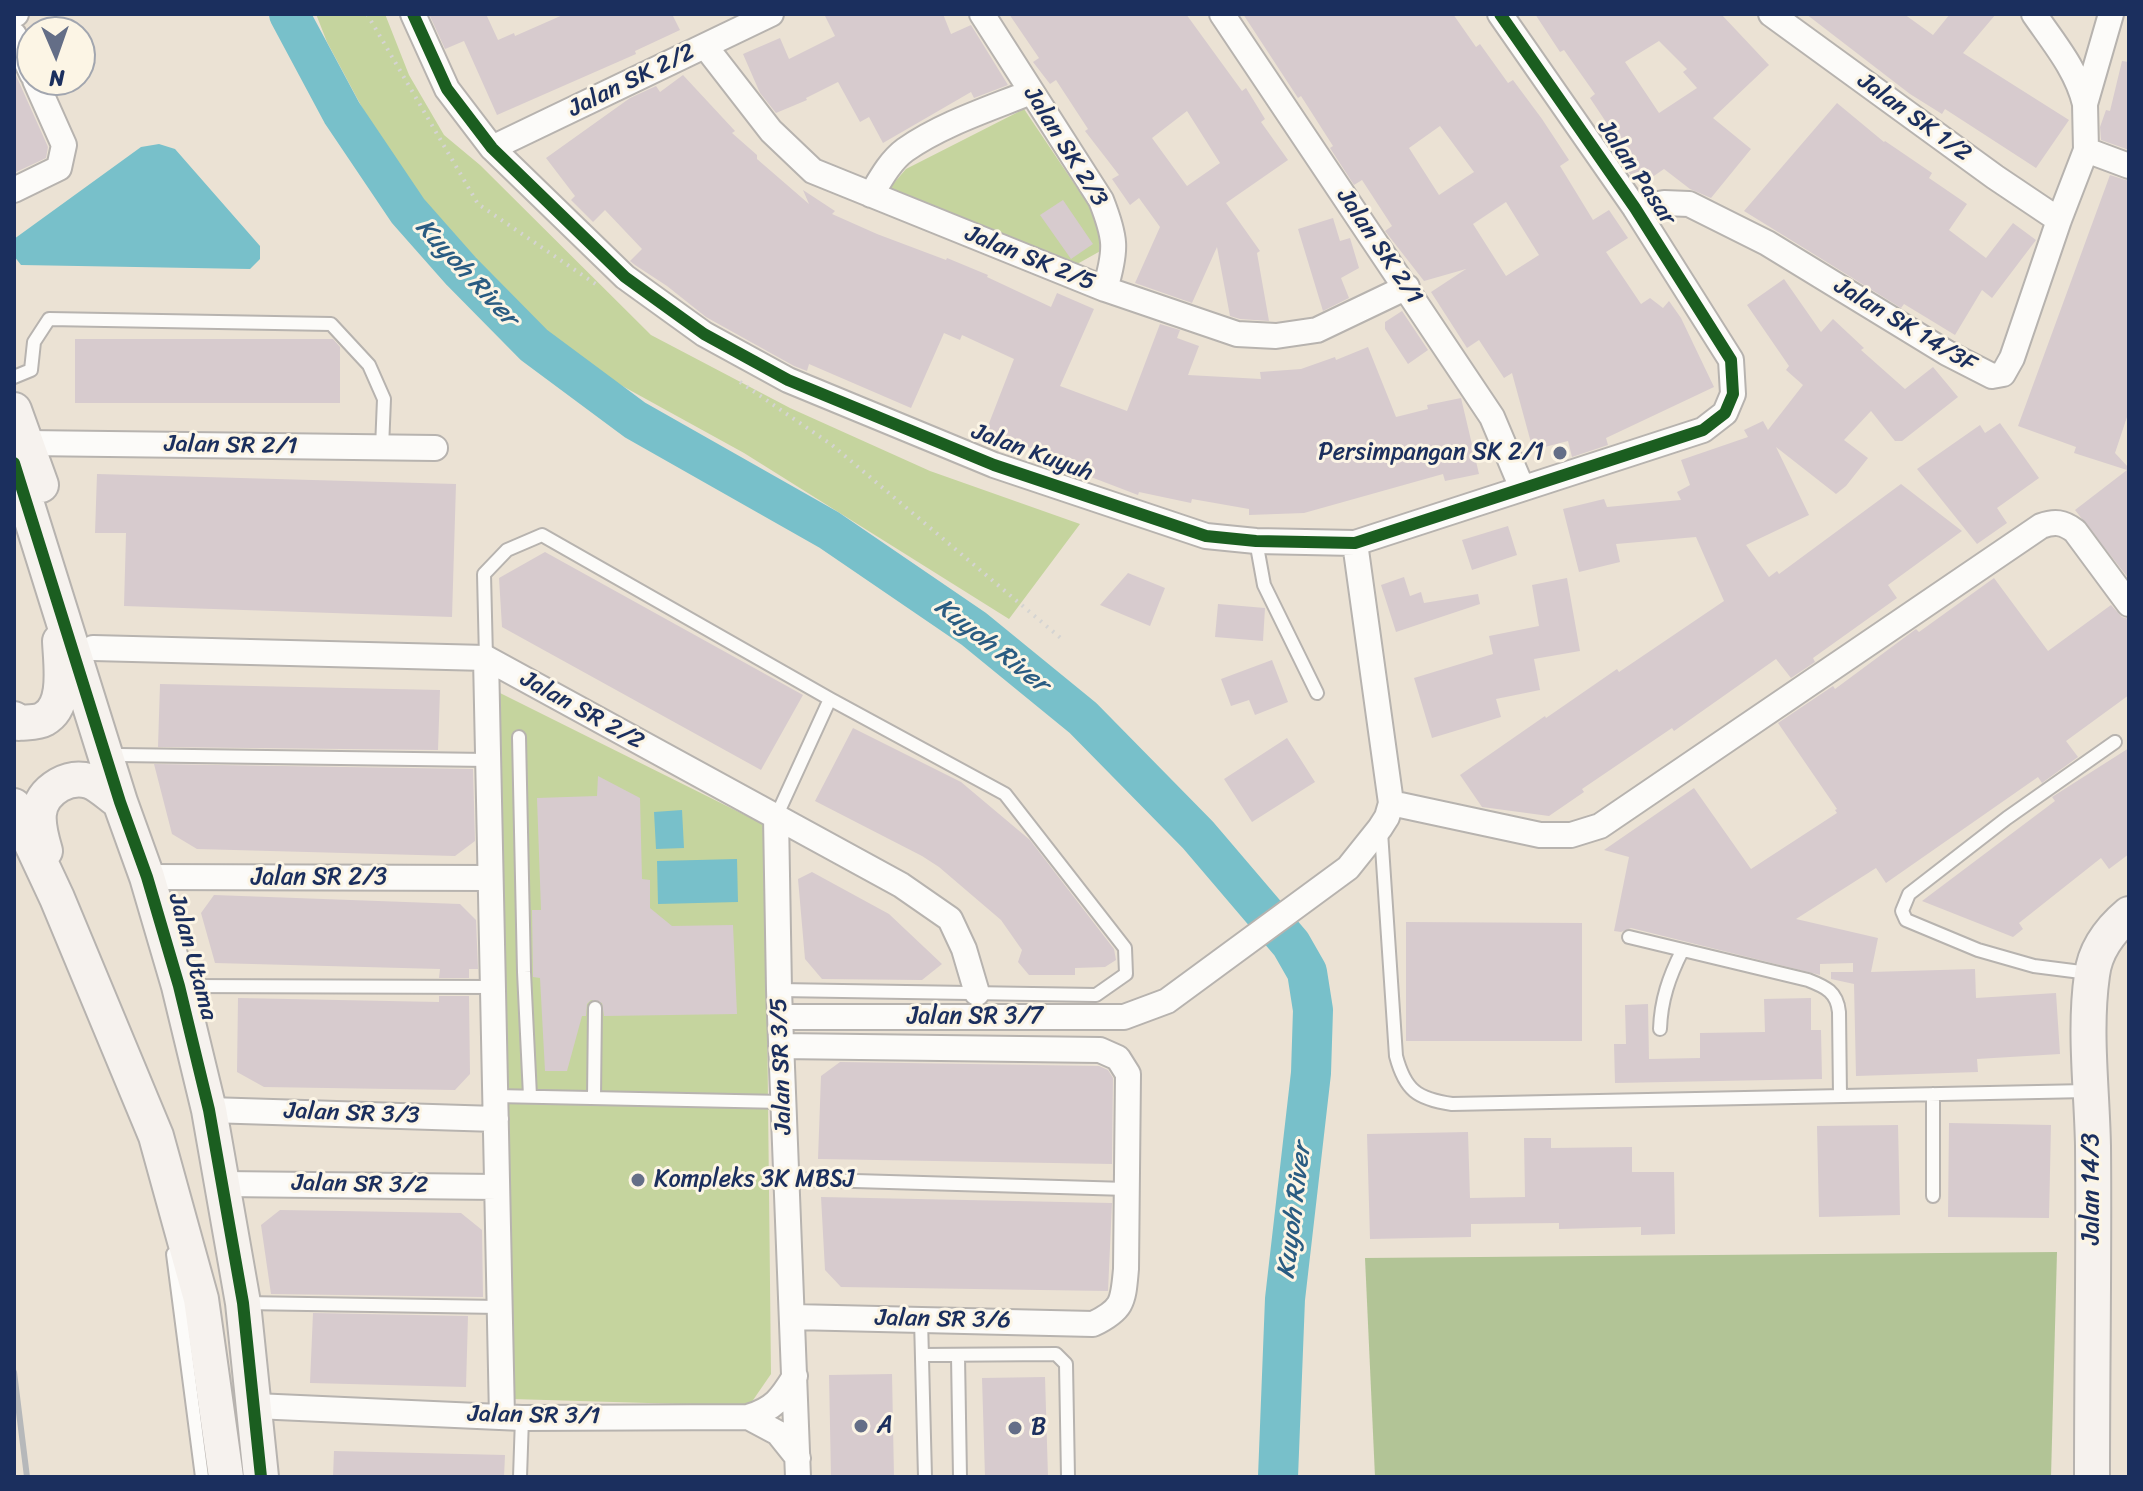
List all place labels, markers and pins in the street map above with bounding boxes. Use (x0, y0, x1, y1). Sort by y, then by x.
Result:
place label: Persimpangan SK 2/1 (1318, 439, 1544, 467)
marker: Persimpangan SK 2/1 (1551, 444, 1569, 462)
place label: Kompleks 3K MBSJ (654, 1166, 854, 1194)
marker: Kompleks 3K MBSJ (629, 1171, 647, 1189)
place label: A (877, 1412, 893, 1440)
place label: B (1031, 1414, 1046, 1442)
marker: A (852, 1417, 870, 1435)
marker: B (1006, 1419, 1024, 1437)

